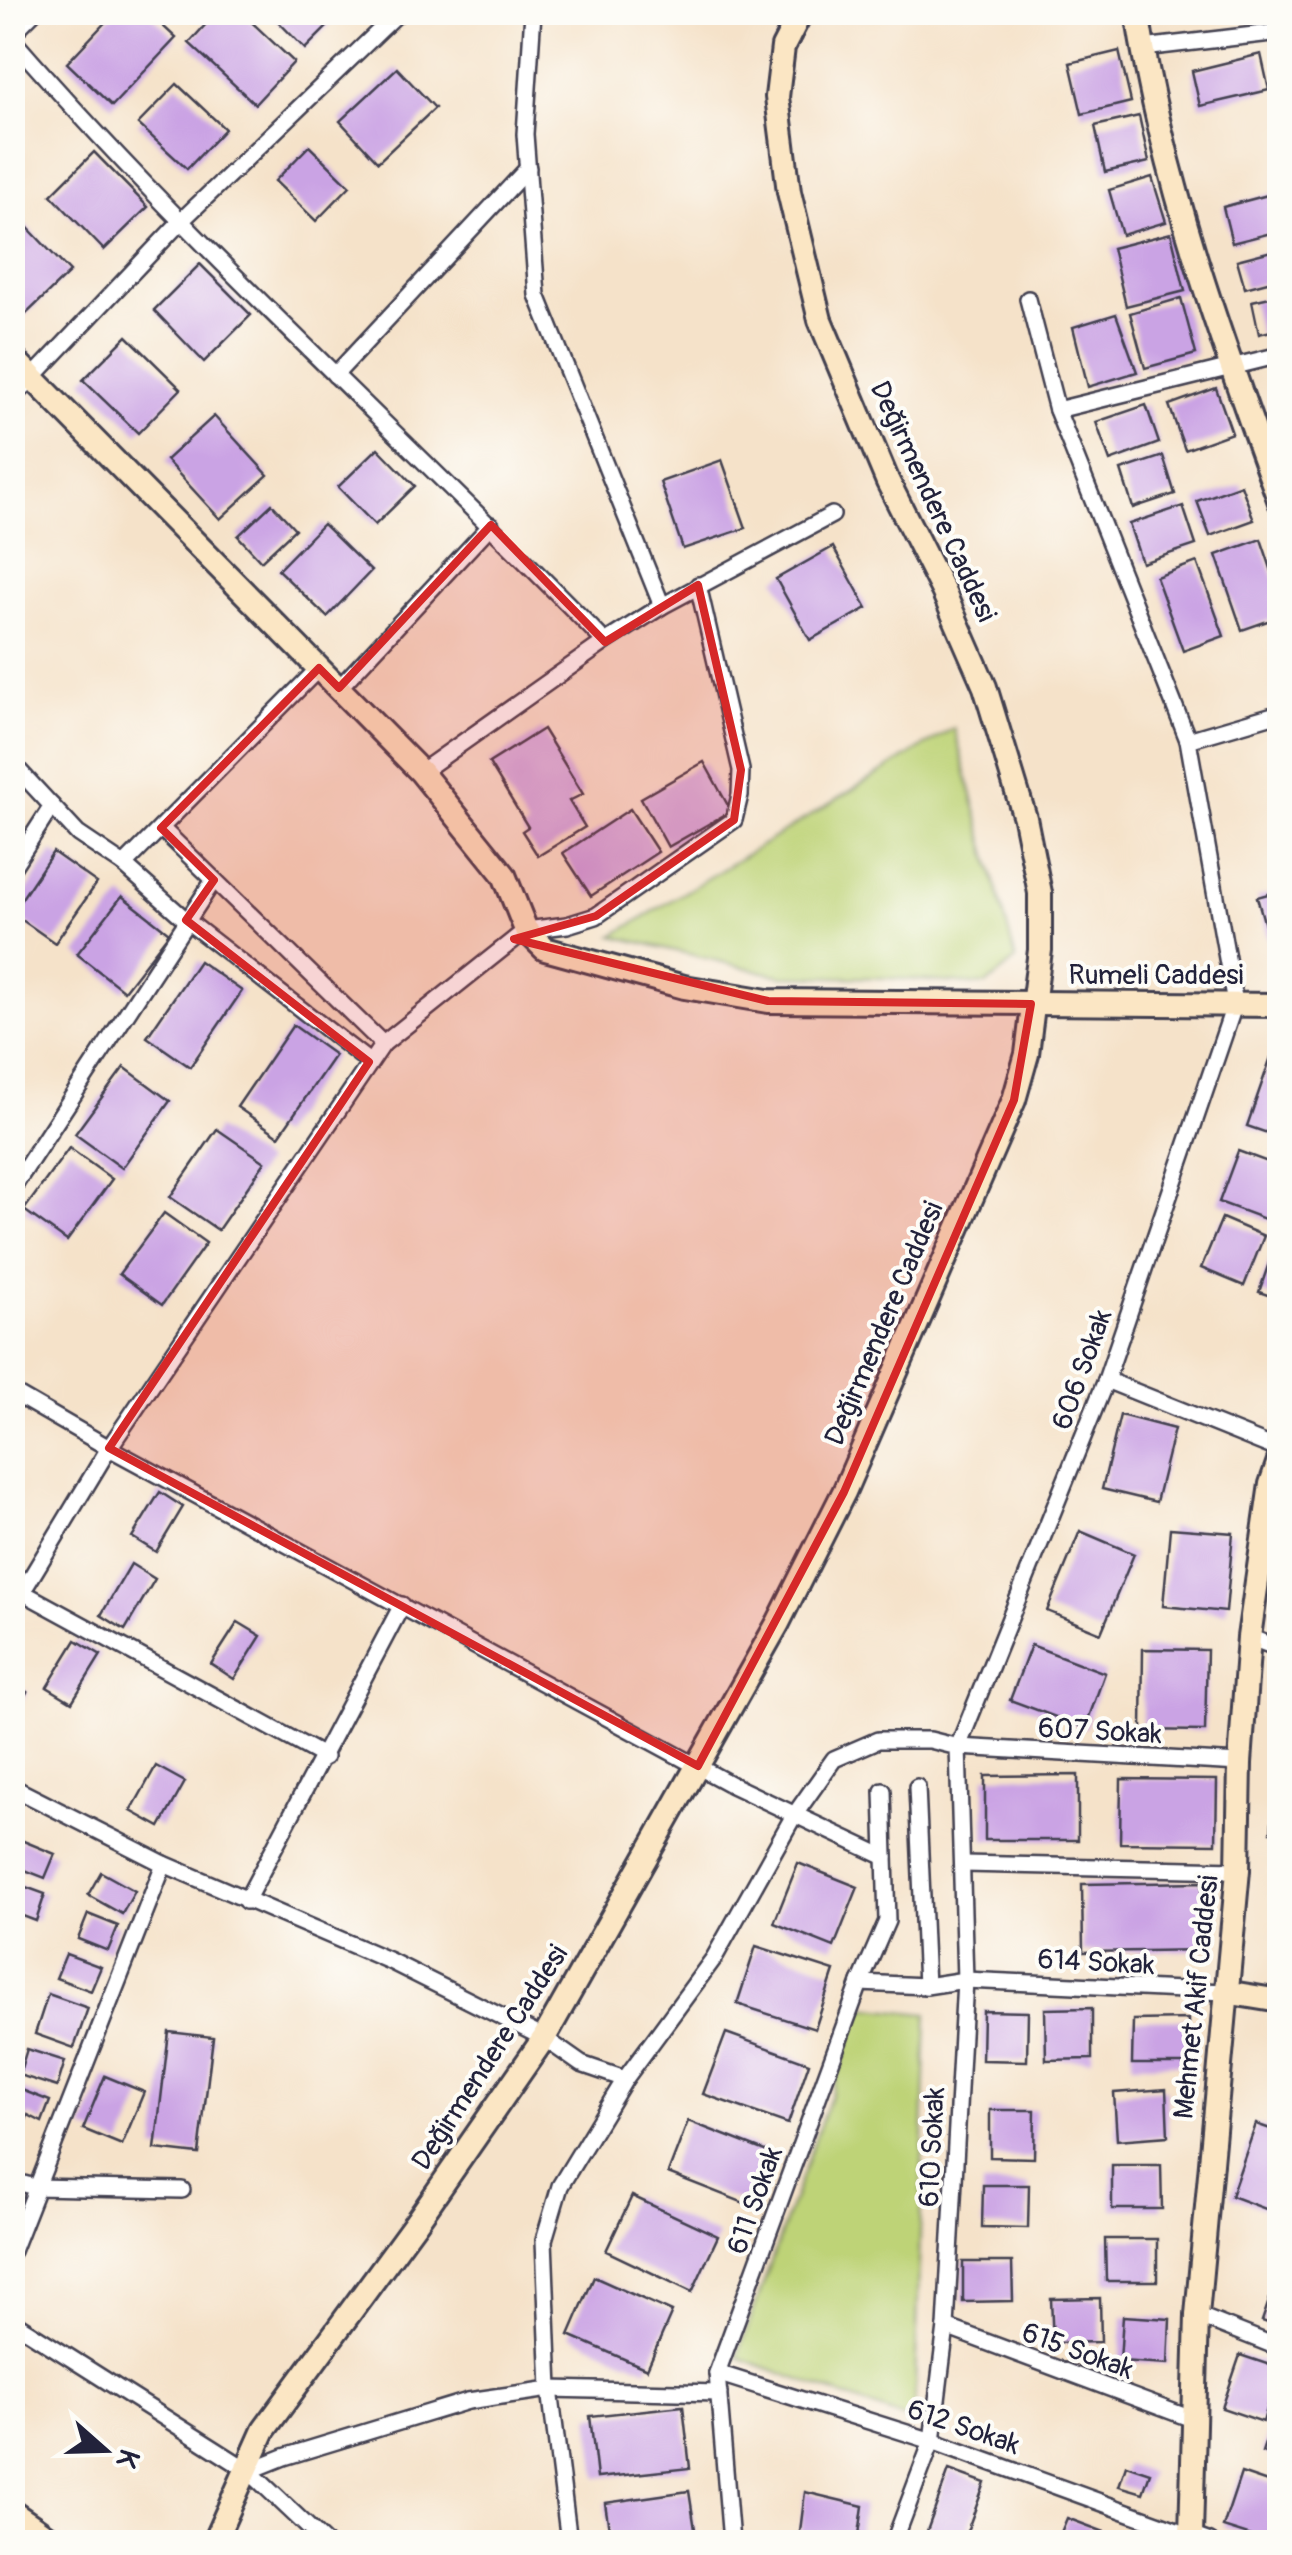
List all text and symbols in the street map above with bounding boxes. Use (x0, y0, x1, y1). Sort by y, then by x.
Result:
street label: Değirmendere Caddesi (862, 376, 1004, 627)
street label: Rumeli Caddesi (1068, 958, 1244, 993)
street label: Değirmendere Caddesi (817, 1196, 952, 1451)
street label: 606 Sokak (1044, 1304, 1120, 1434)
street label: 607 Sokak (1037, 1711, 1163, 1752)
street label: Mehmet Akif Caddesi (1166, 1874, 1227, 2121)
street label: Değirmendere Caddesi (404, 1939, 576, 2177)
street label: 614 Sokak (1036, 1942, 1156, 1983)
street label: 610 Sokak (912, 2086, 953, 2208)
street label: 611 Sokak (720, 2142, 791, 2259)
street label: 615 Sokak (1017, 2315, 1138, 2388)
street label: 612 Sokak (903, 2392, 1025, 2463)
north arrow (55, 2400, 155, 2500)
text: K (108, 2444, 146, 2472)

